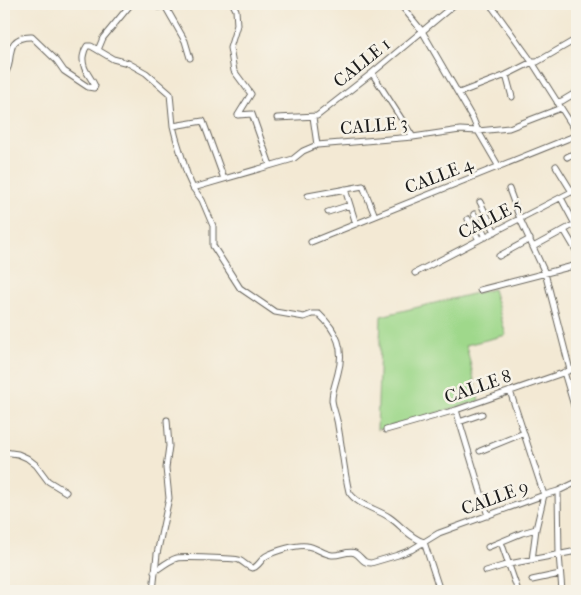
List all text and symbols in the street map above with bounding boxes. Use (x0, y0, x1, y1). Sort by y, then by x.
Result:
street label: CALLE 1 (329, 34, 395, 92)
street label: CALLE 3 (339, 113, 409, 139)
street label: CALLE 4 (402, 153, 476, 199)
street label: CALLE 5 (455, 194, 525, 244)
street label: CALLE 8 (442, 366, 514, 408)
street label: CALLE 9 (459, 476, 531, 520)

